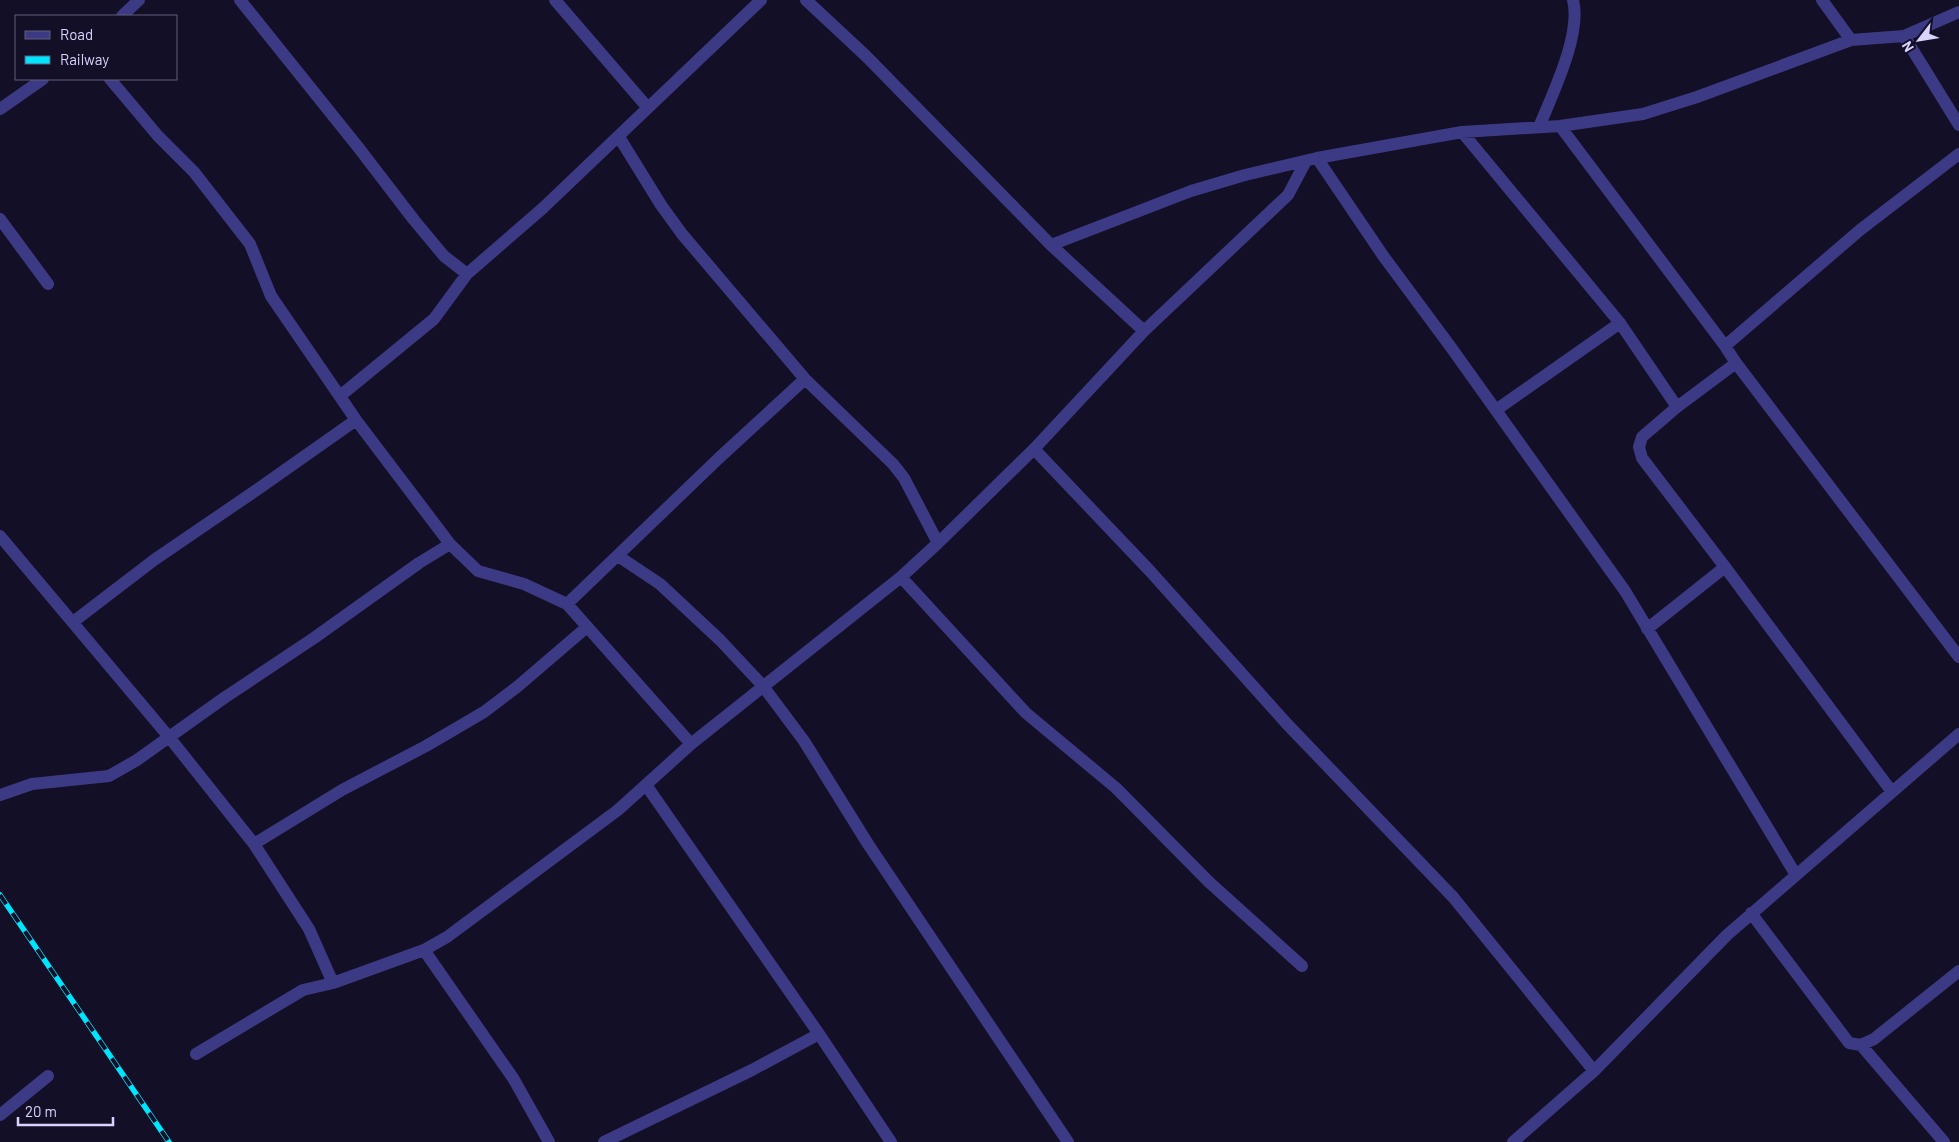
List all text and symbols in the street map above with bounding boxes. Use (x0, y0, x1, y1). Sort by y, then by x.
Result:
legend (15, 15, 178, 80)
north arrow (1894, 15, 1944, 65)
text: Road (60, 25, 93, 43)
text: N (1898, 39, 1917, 55)
text: Railway (60, 50, 109, 68)
scale bar (18, 1094, 112, 1126)
text: 20 m (25, 1102, 57, 1120)

